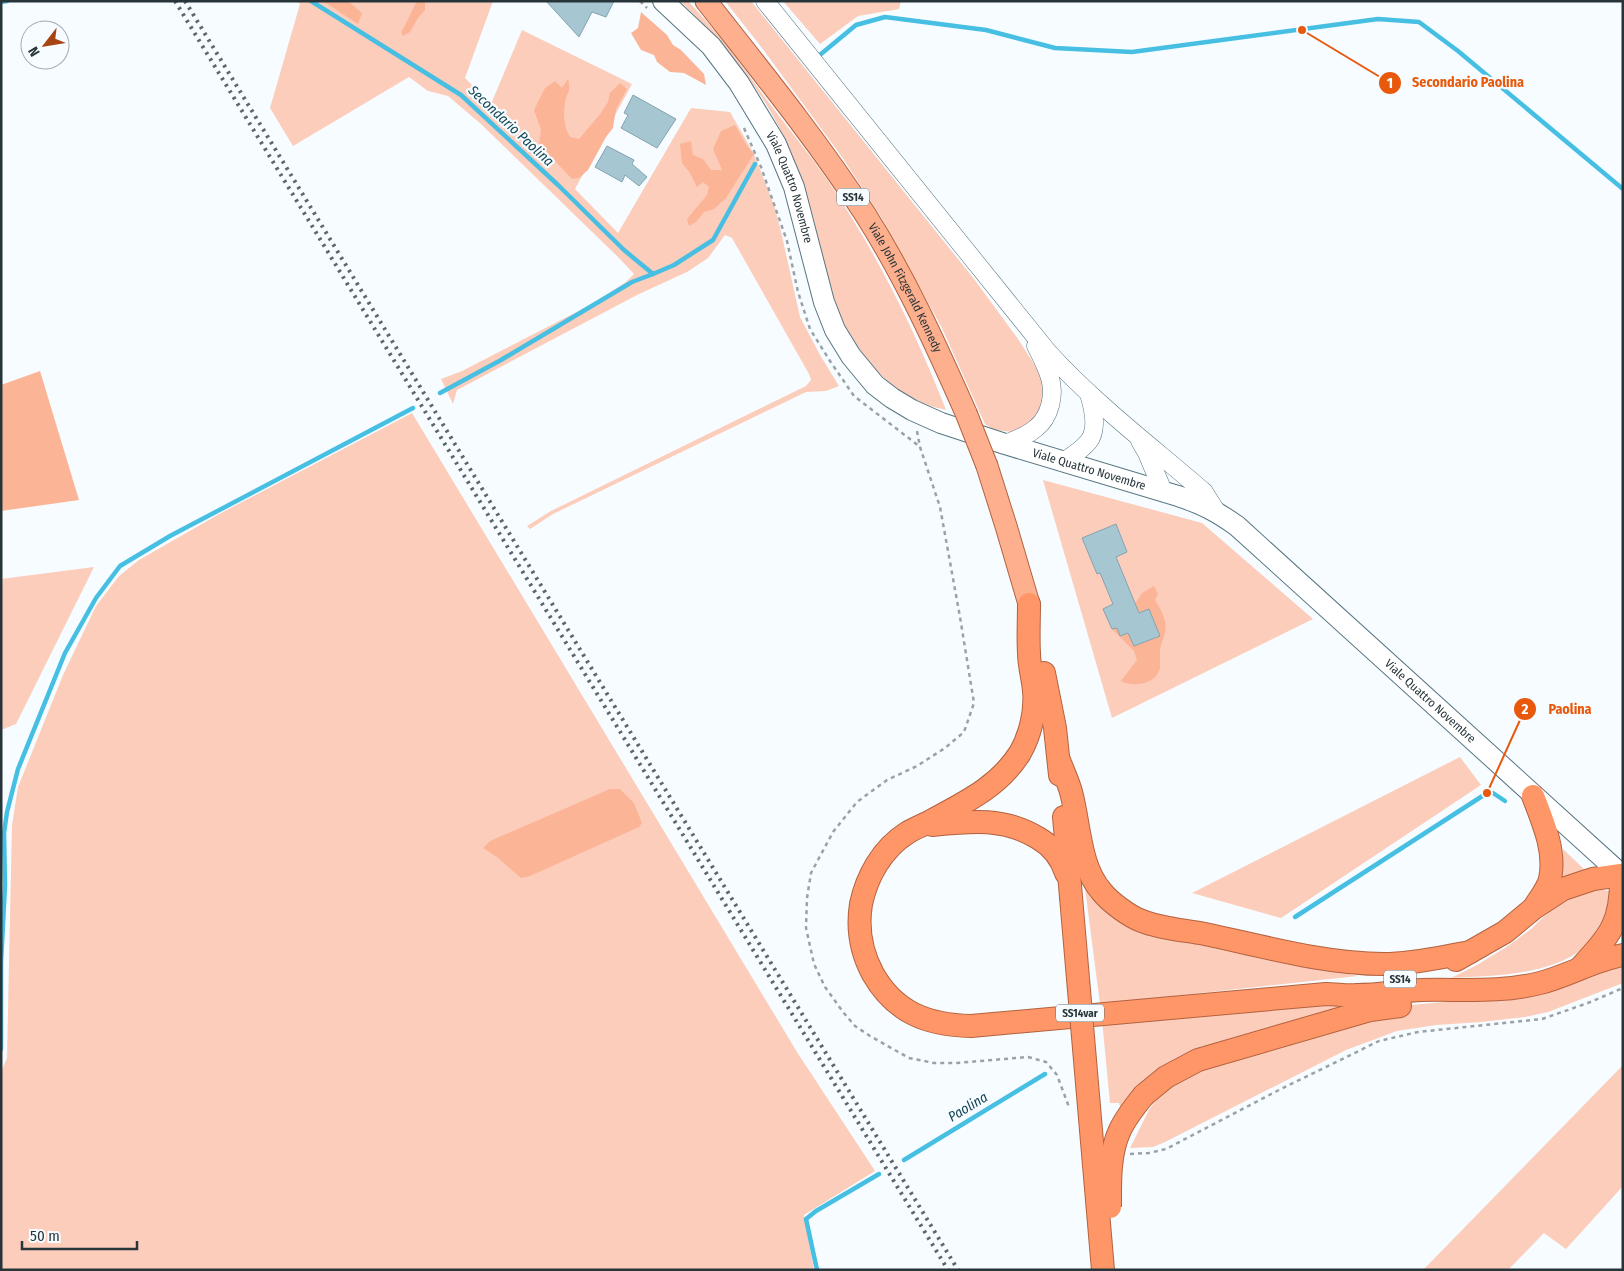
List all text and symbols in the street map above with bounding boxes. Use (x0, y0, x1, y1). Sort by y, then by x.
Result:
north arrow (20, 20, 70, 70)
text: N (25, 43, 44, 59)
callout: Secondario Paolina (1377, 68, 1534, 97)
text: 1 (1387, 74, 1393, 92)
text: Secondario Paolina (1412, 74, 1524, 91)
water label: Secondario Paolina (464, 81, 557, 170)
street label: Viale Quattro Novembre (763, 129, 815, 245)
road number: SS14 (837, 188, 869, 206)
street label: Viale John Fitzgerald Kennedy (865, 221, 945, 355)
street label: Viale Quattro Novembre (1031, 446, 1148, 493)
street label: Viale Quattro Novembre (1382, 656, 1478, 746)
callout: Paolina (1513, 694, 1601, 723)
text: 2 (1521, 700, 1529, 718)
text: Paolina (1548, 701, 1592, 718)
road number: SS14 (1384, 971, 1416, 988)
road number: SS14var (1056, 1004, 1104, 1021)
water label: Paolina (945, 1089, 991, 1125)
scale bar (22, 1218, 138, 1250)
text: 50 m (30, 1227, 60, 1245)

